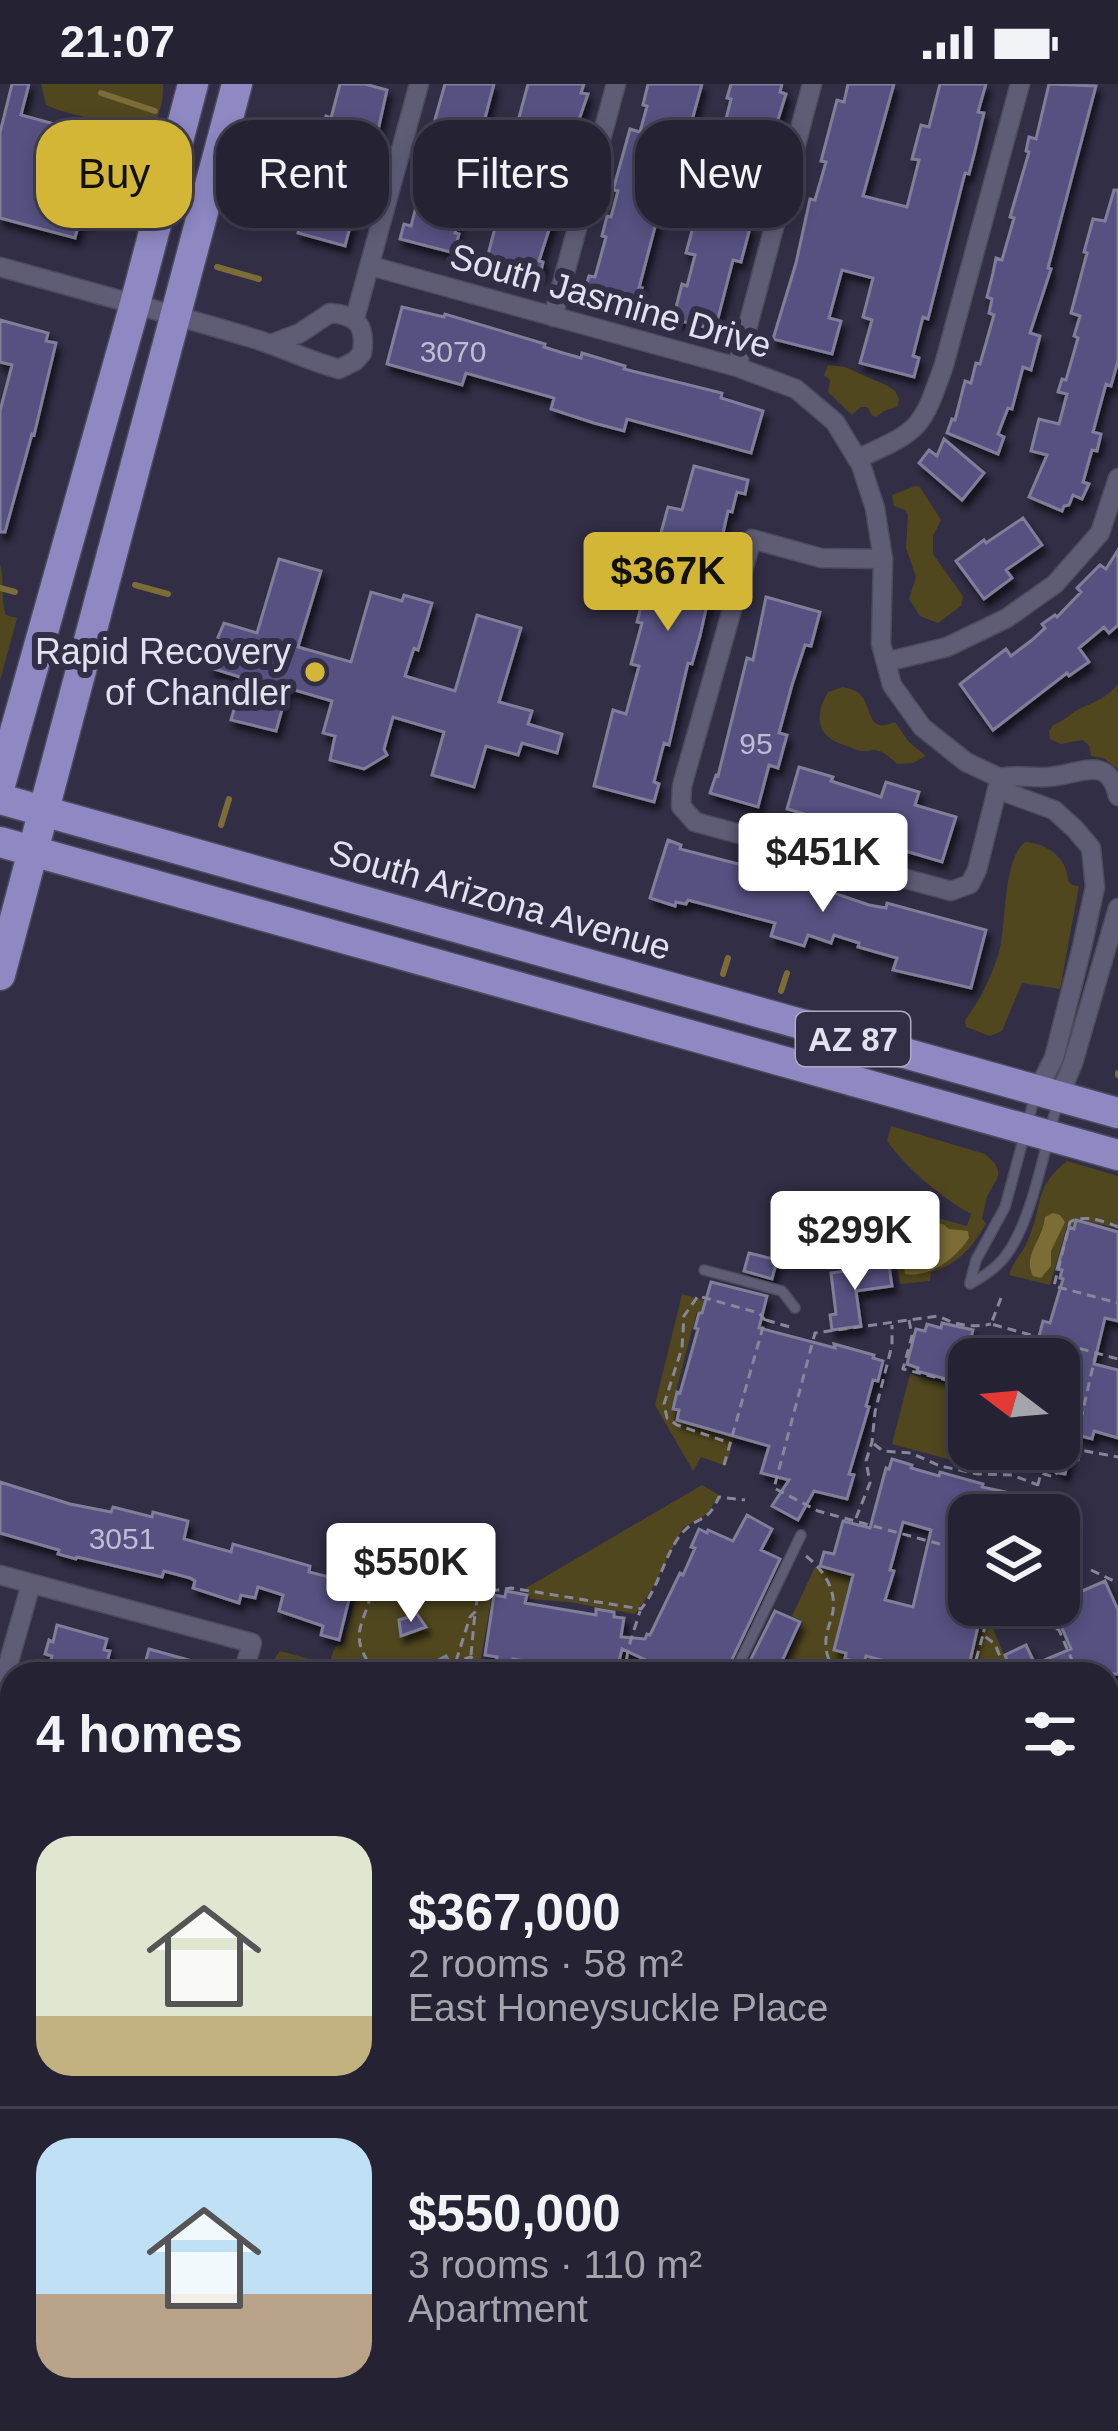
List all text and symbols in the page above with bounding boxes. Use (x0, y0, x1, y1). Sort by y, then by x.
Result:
text: 21:07 (60, 16, 175, 67)
chip: Buy (36, 120, 192, 228)
chip: Rent (216, 120, 389, 228)
chip: Filters (413, 120, 611, 228)
chip: New (635, 120, 803, 228)
street label: South Jasmine Drive (446, 235, 776, 366)
house number: 3070 (420, 335, 486, 368)
pin: $367K (584, 532, 752, 634)
text: $367K (611, 549, 725, 592)
place label: Rapid Recovery of Chandler (35, 631, 291, 713)
marker: Rapid Recovery of Chandler (302, 659, 328, 685)
house number: 95 (739, 727, 773, 760)
pin: $451K (739, 813, 907, 915)
text: $451K (766, 830, 880, 873)
street label: South Arizona Avenue (324, 831, 675, 968)
road number: AZ 87 (796, 1012, 910, 1066)
pin: $299K (771, 1191, 939, 1293)
text: $299K (798, 1208, 912, 1251)
north arrow (948, 1338, 1080, 1470)
map controls (948, 1338, 1080, 1626)
button: layers (948, 1494, 1080, 1626)
house number: 3051 (89, 1522, 155, 1555)
pin: $550K (327, 1523, 495, 1625)
text: $550K (354, 1540, 468, 1583)
icon: filters (1017, 1701, 1083, 1767)
text: 4 homes (36, 1706, 243, 1763)
icon: home (132, 1884, 276, 2028)
text: $367,000 (408, 1884, 621, 1941)
text: 2 rooms · 58 m² (408, 1942, 683, 1985)
text: East Honeysuckle Place (408, 1986, 829, 2029)
text: $550,000 (408, 2185, 621, 2242)
icon: home (132, 2186, 276, 2330)
text: 3 rooms · 110 m² (408, 2243, 702, 2286)
text: Apartment (408, 2287, 588, 2330)

